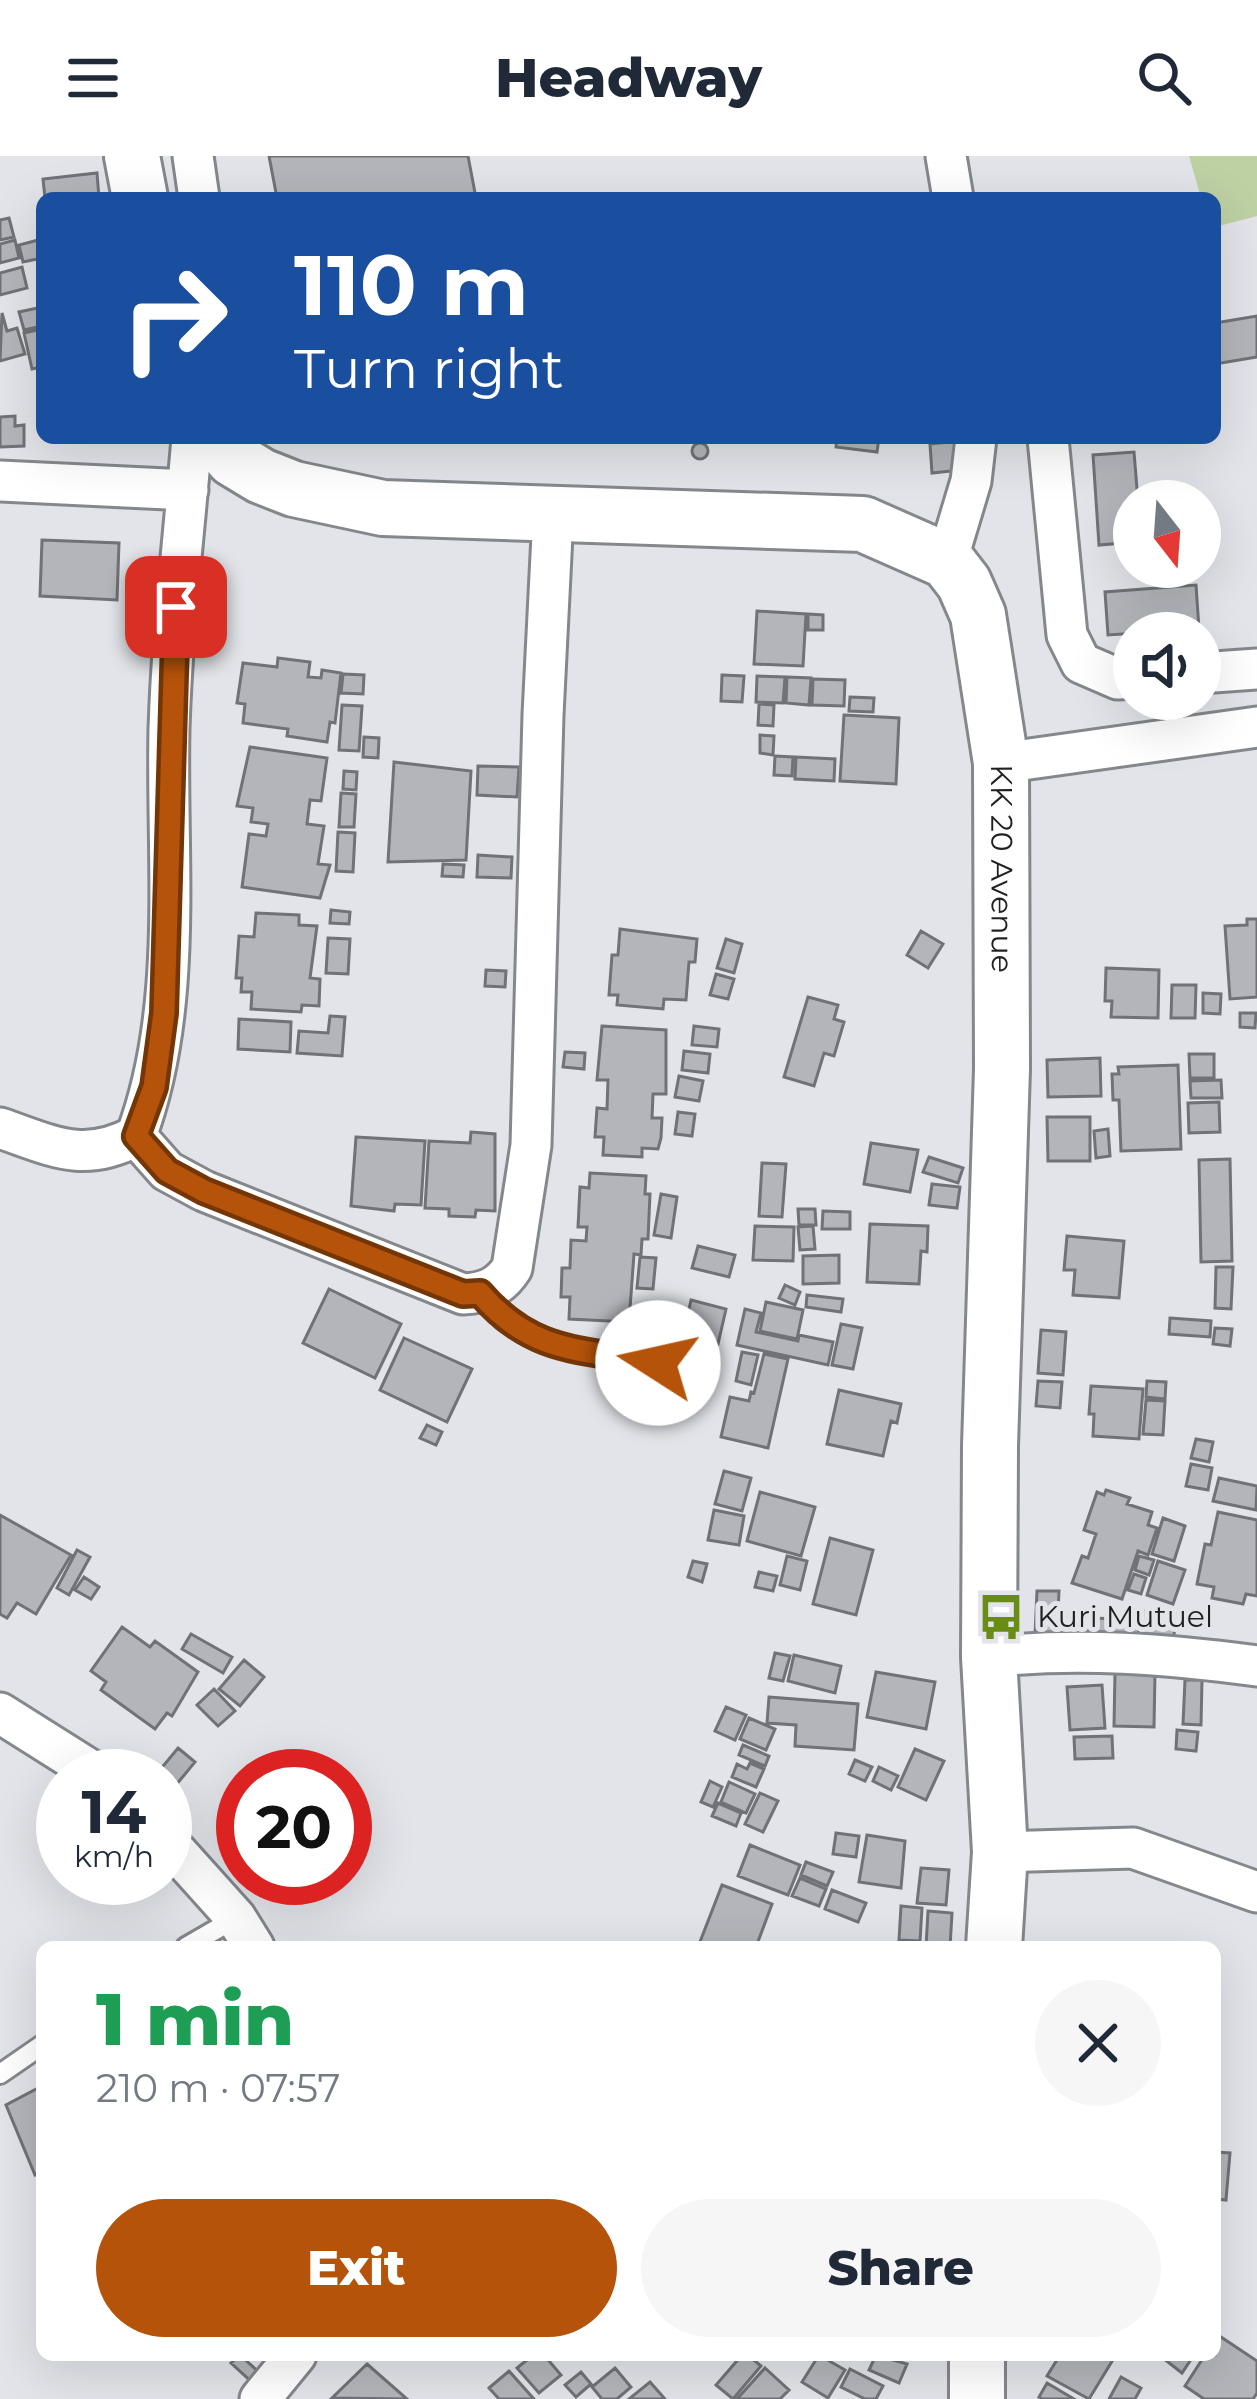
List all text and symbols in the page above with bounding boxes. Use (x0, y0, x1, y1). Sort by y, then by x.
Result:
icon: menu (60, 45, 126, 111)
text: Headway (495, 45, 762, 111)
icon: search (1131, 45, 1197, 111)
text: 110 m (294, 234, 529, 336)
icon: right (96, 240, 252, 396)
text: Turn right (294, 336, 564, 402)
north arrow (1113, 480, 1221, 588)
map controls (1113, 480, 1221, 720)
pin (125, 556, 227, 658)
icon: arrive (143, 574, 209, 640)
button: sound (1113, 612, 1221, 720)
street label: KK 20 Avenue (983, 764, 1021, 973)
position arrow (595, 1300, 721, 1426)
bus stop icon: Kuri Mutuel (976, 1592, 1026, 1642)
place label: Kuri Mutuel (1037, 1598, 1213, 1635)
speed limit sign: 20 (216, 1749, 372, 1905)
text: 14 (82, 1775, 146, 1848)
text: km/h (74, 1838, 154, 1875)
text: 1 min (96, 1975, 294, 2063)
button: close (1035, 1980, 1161, 2106)
text: 210 m · 07:57 (96, 2064, 340, 2112)
button: Exit (96, 2199, 617, 2337)
button: Share (641, 2199, 1161, 2337)

